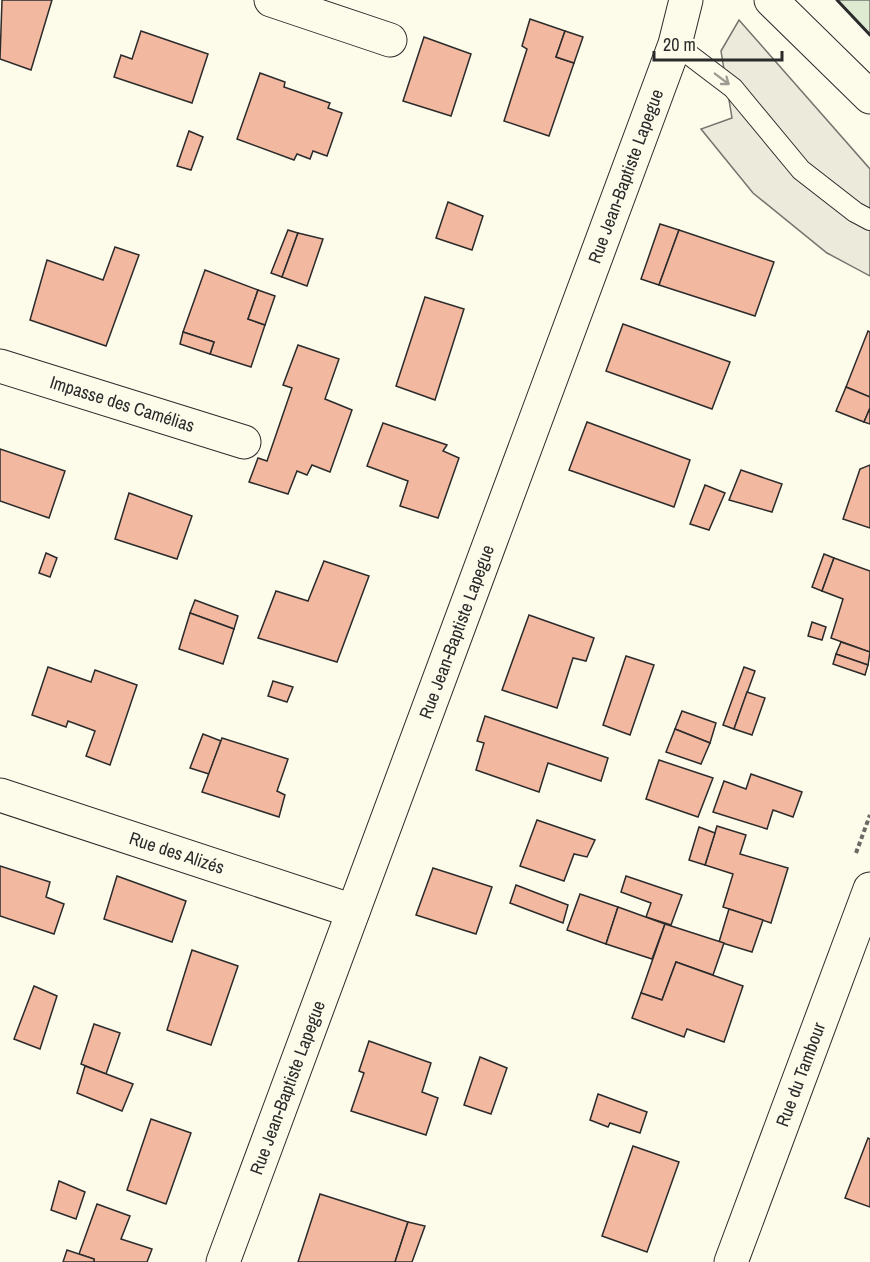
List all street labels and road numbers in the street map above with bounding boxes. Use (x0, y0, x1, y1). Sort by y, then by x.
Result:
street label: Rue Jean-Baptiste Lapegue (582, 86, 669, 267)
street label: Impasse des Camélias (47, 369, 198, 438)
street label: Rue Jean-Baptiste Lapegue (413, 541, 500, 722)
street label: Rue des Alizés (126, 825, 228, 880)
street label: Rue Jean-Baptiste Lapegue (244, 997, 331, 1178)
street label: Rue du Tambour (770, 1019, 831, 1130)

